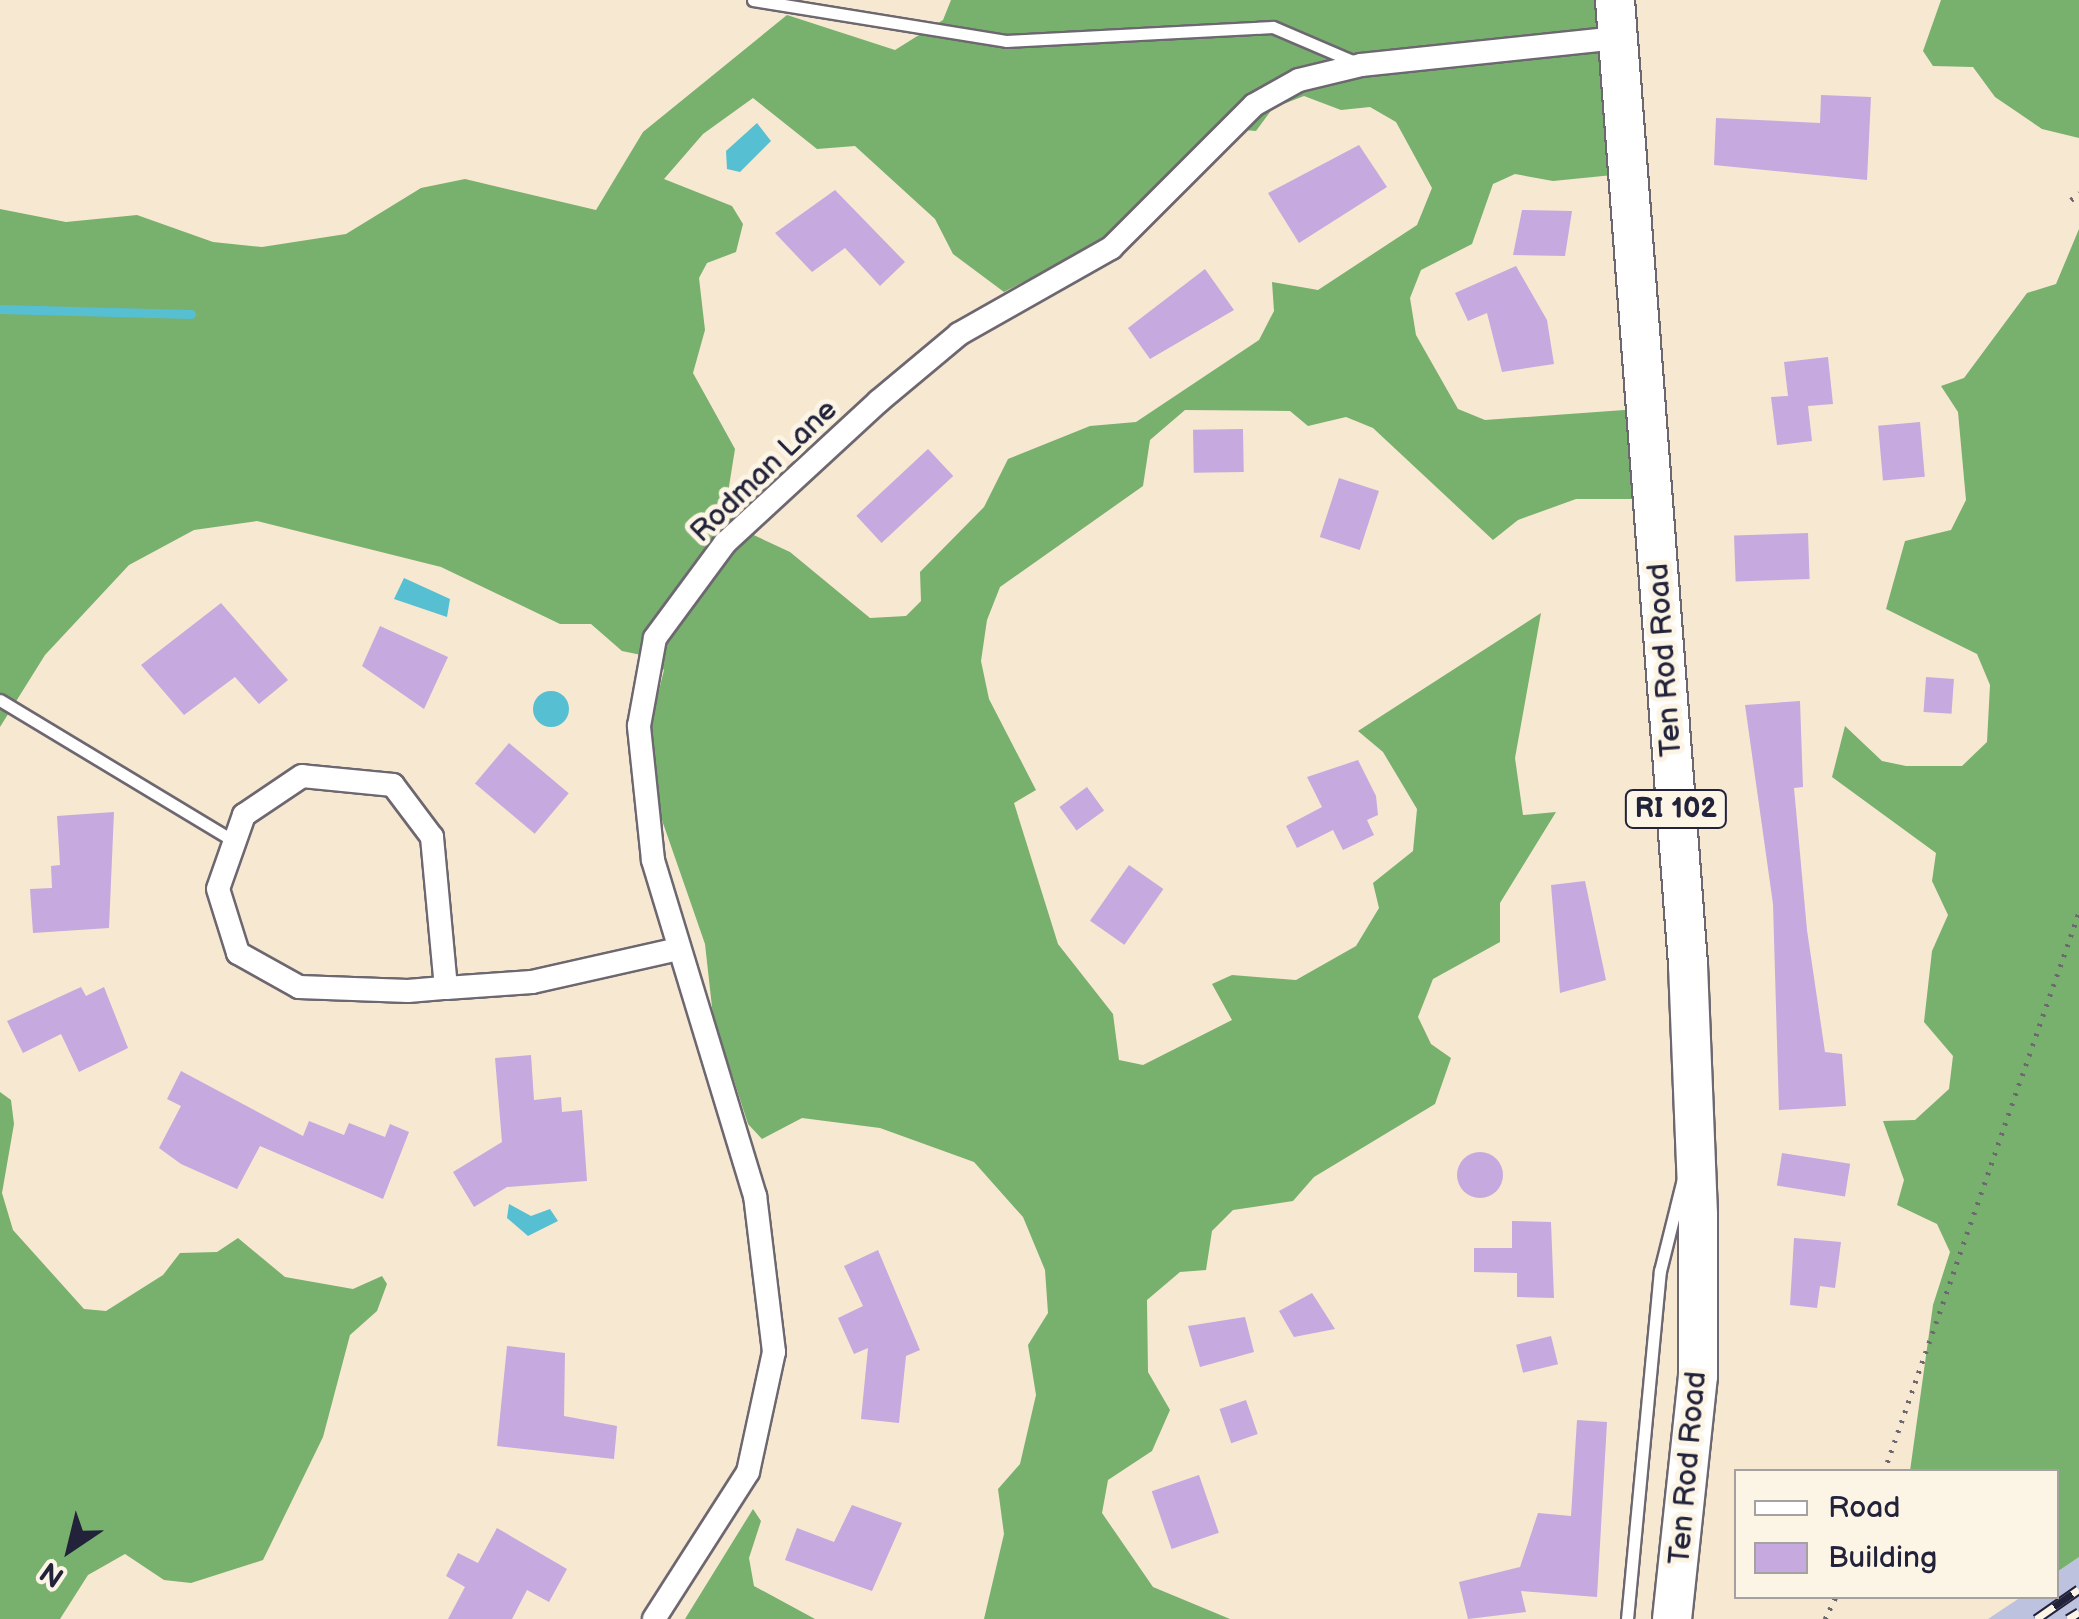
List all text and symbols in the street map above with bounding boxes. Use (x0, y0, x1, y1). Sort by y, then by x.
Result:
street label: Rodman Lane (683, 392, 845, 550)
street label: Ten Rod Road (1640, 562, 1690, 758)
road number: RI 102 (1624, 786, 1728, 832)
street label: Ten Rod Road (1662, 1370, 1714, 1566)
legend (1734, 1469, 2059, 1599)
text: Road (1828, 1490, 1901, 1526)
north arrow (20, 1499, 120, 1599)
text: Building (1828, 1540, 1937, 1576)
text: N (34, 1554, 71, 1594)

